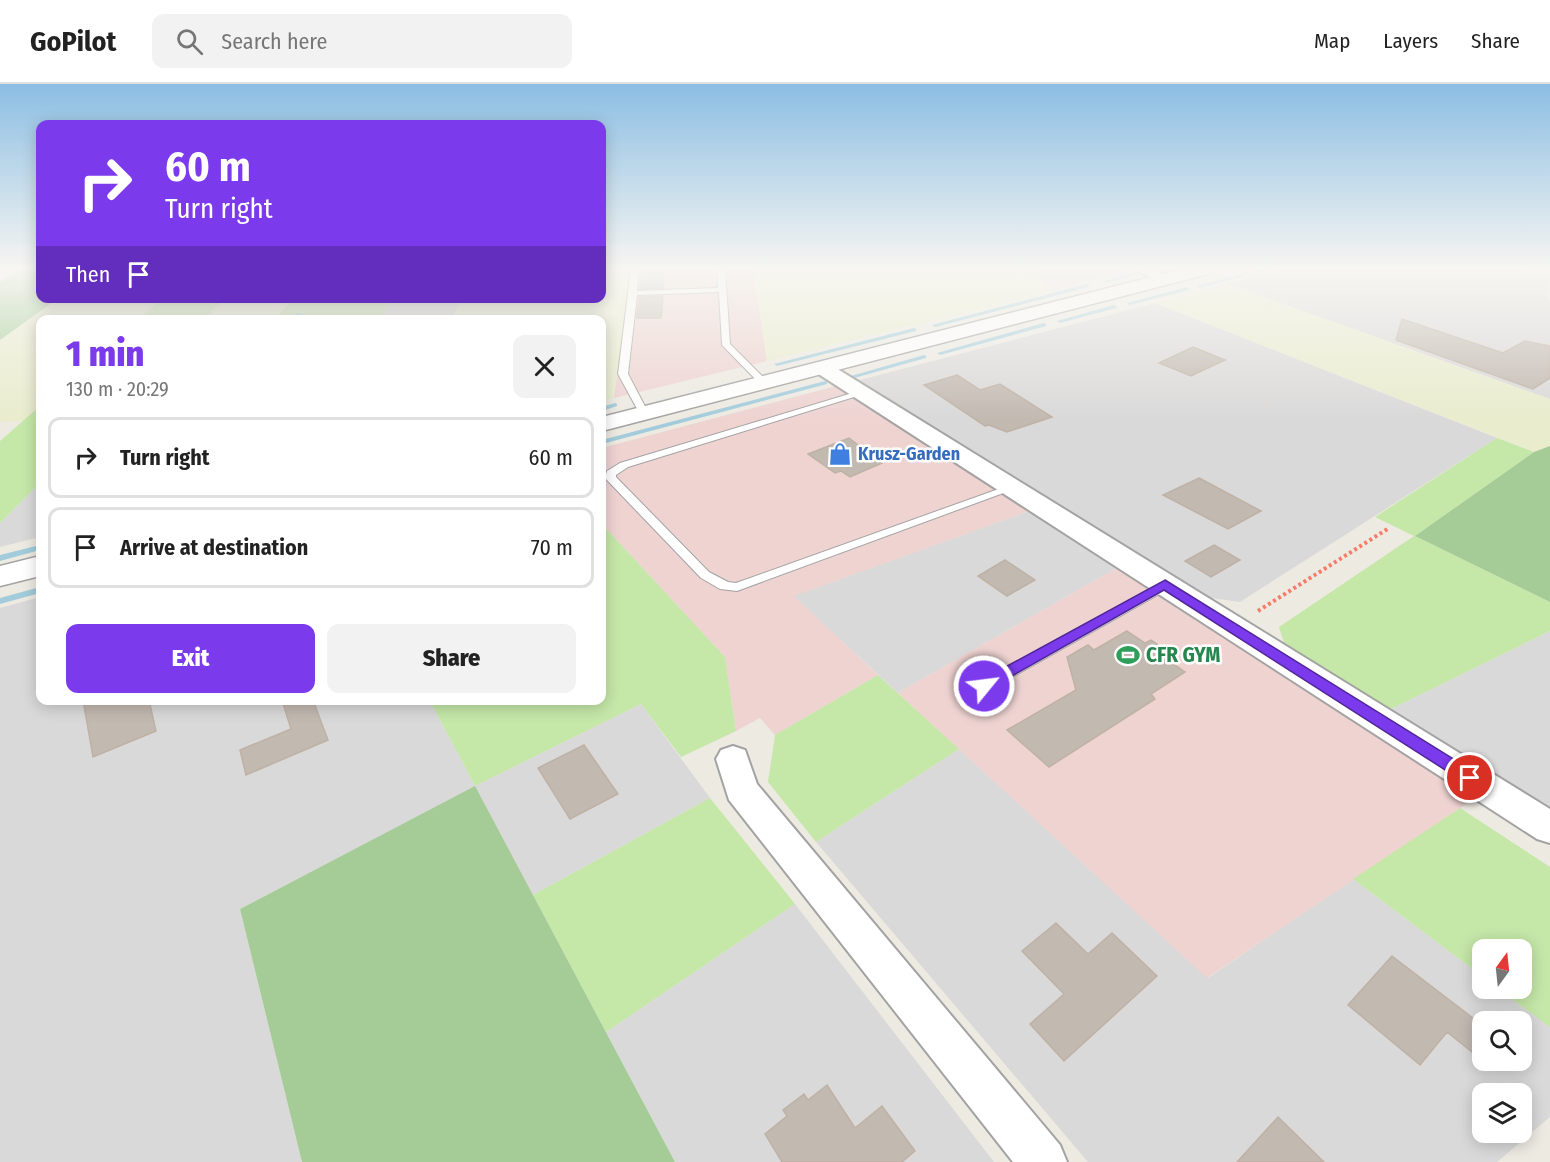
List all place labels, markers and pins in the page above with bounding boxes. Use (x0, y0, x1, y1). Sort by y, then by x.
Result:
shop icon: Krusz-Garden (827, 441, 853, 467)
place label: Krusz-Garden (858, 443, 960, 465)
sports icon: CFR GYM (1115, 642, 1141, 668)
place label: CFR GYM (1146, 642, 1220, 668)
pin (1444, 752, 1495, 803)

